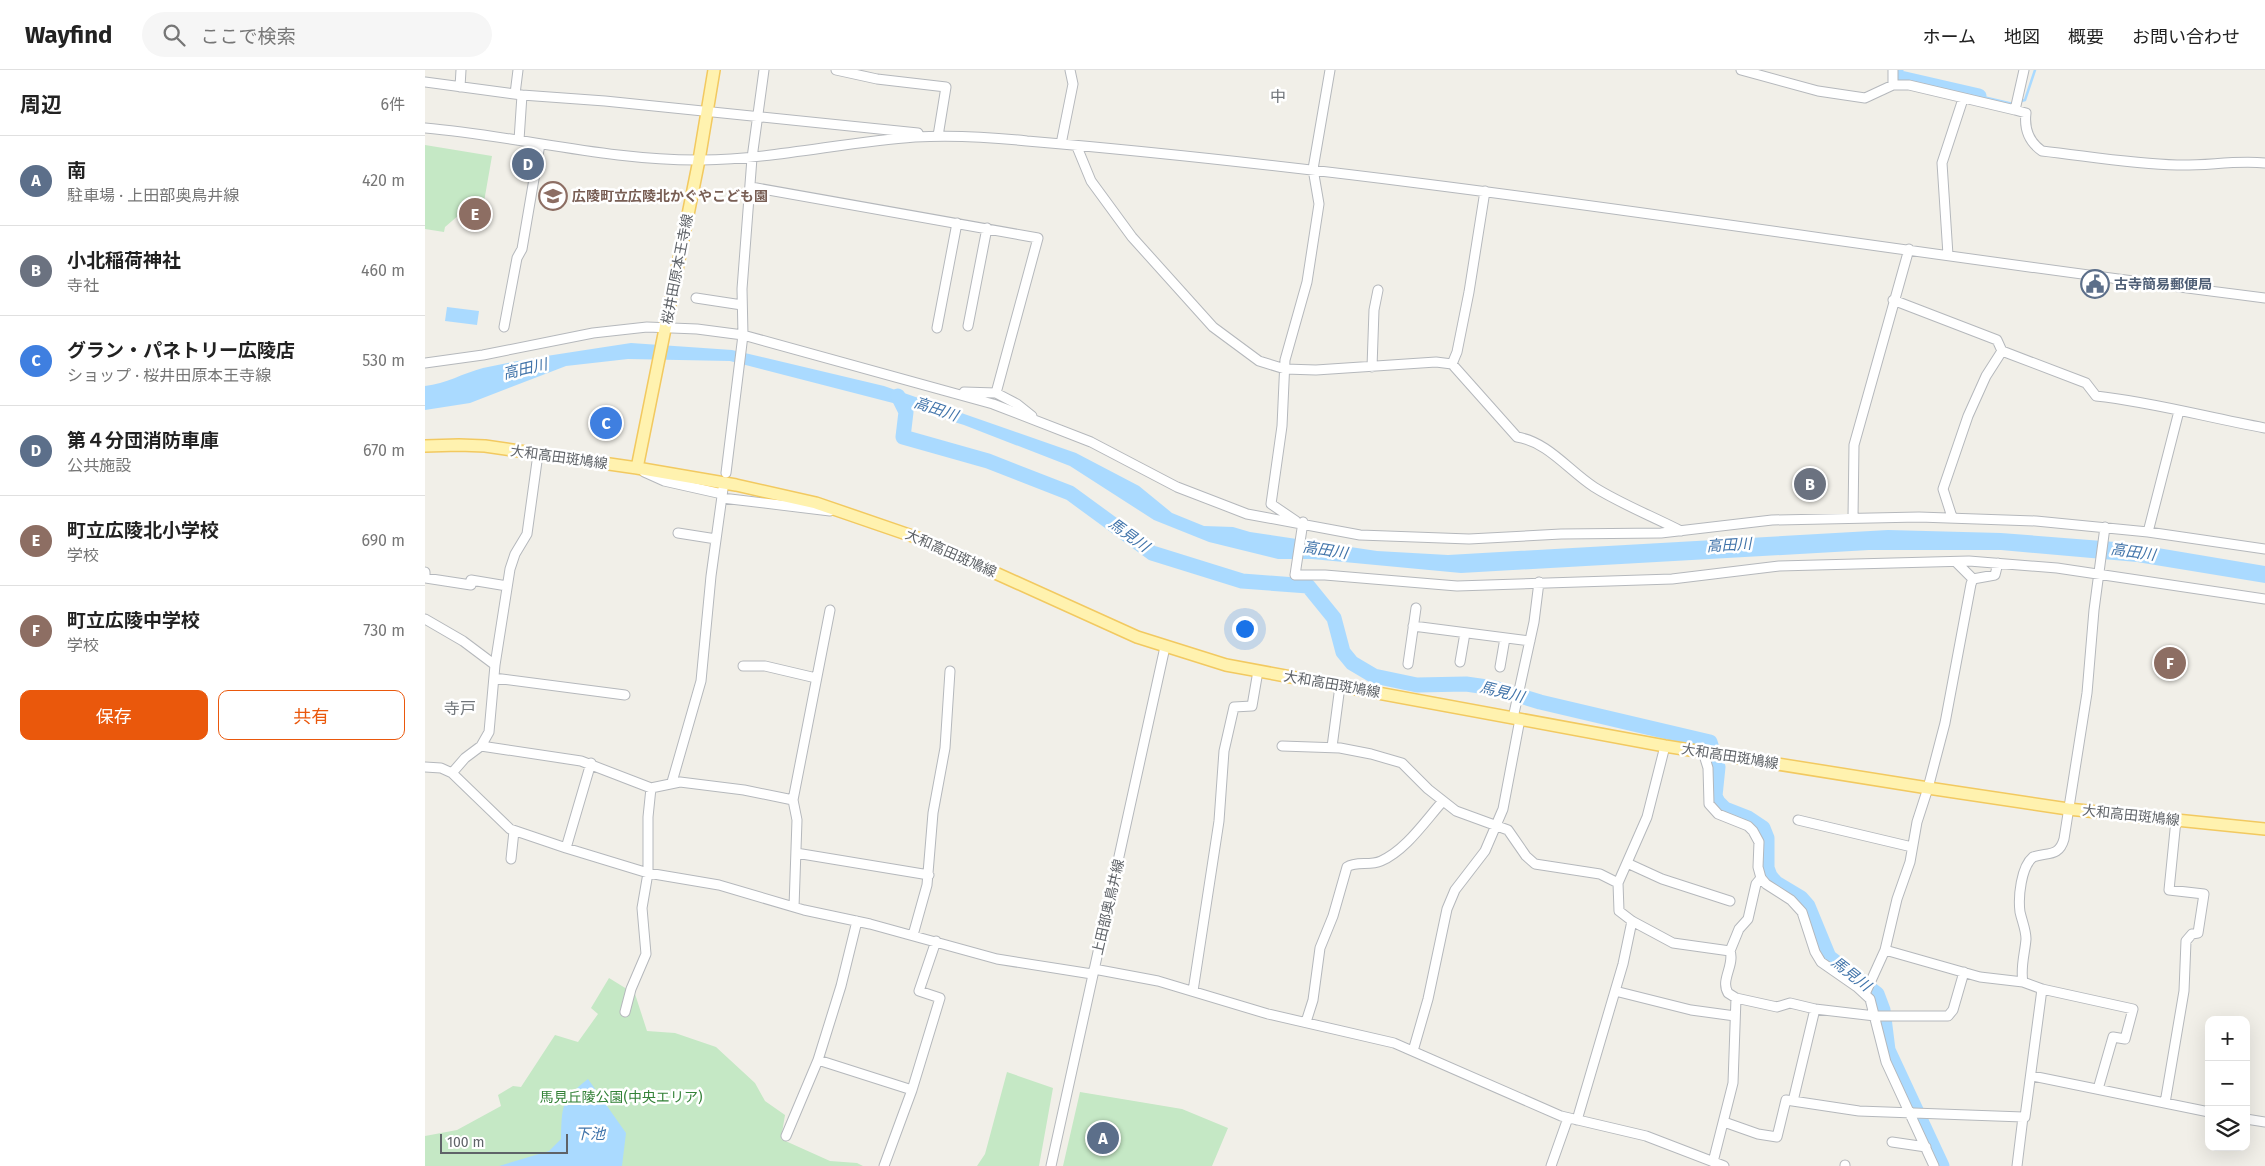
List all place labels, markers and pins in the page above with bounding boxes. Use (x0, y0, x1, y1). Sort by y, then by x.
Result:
pin: D (512, 145, 544, 183)
school or university icon: 広陵町立広陵北かぐやこども園 (538, 181, 568, 211)
place label: 広陵町立広陵北かぐやこども園 (572, 188, 768, 205)
pin: E (459, 195, 491, 233)
public building icon: 古寺簡易郵便局 (2080, 269, 2110, 299)
place label: 古寺簡易郵便局 (2114, 276, 2212, 293)
pin: C (590, 404, 622, 442)
pin: B (1794, 465, 1826, 503)
pin: F (2154, 644, 2186, 682)
pin: A (1087, 1119, 1119, 1157)

